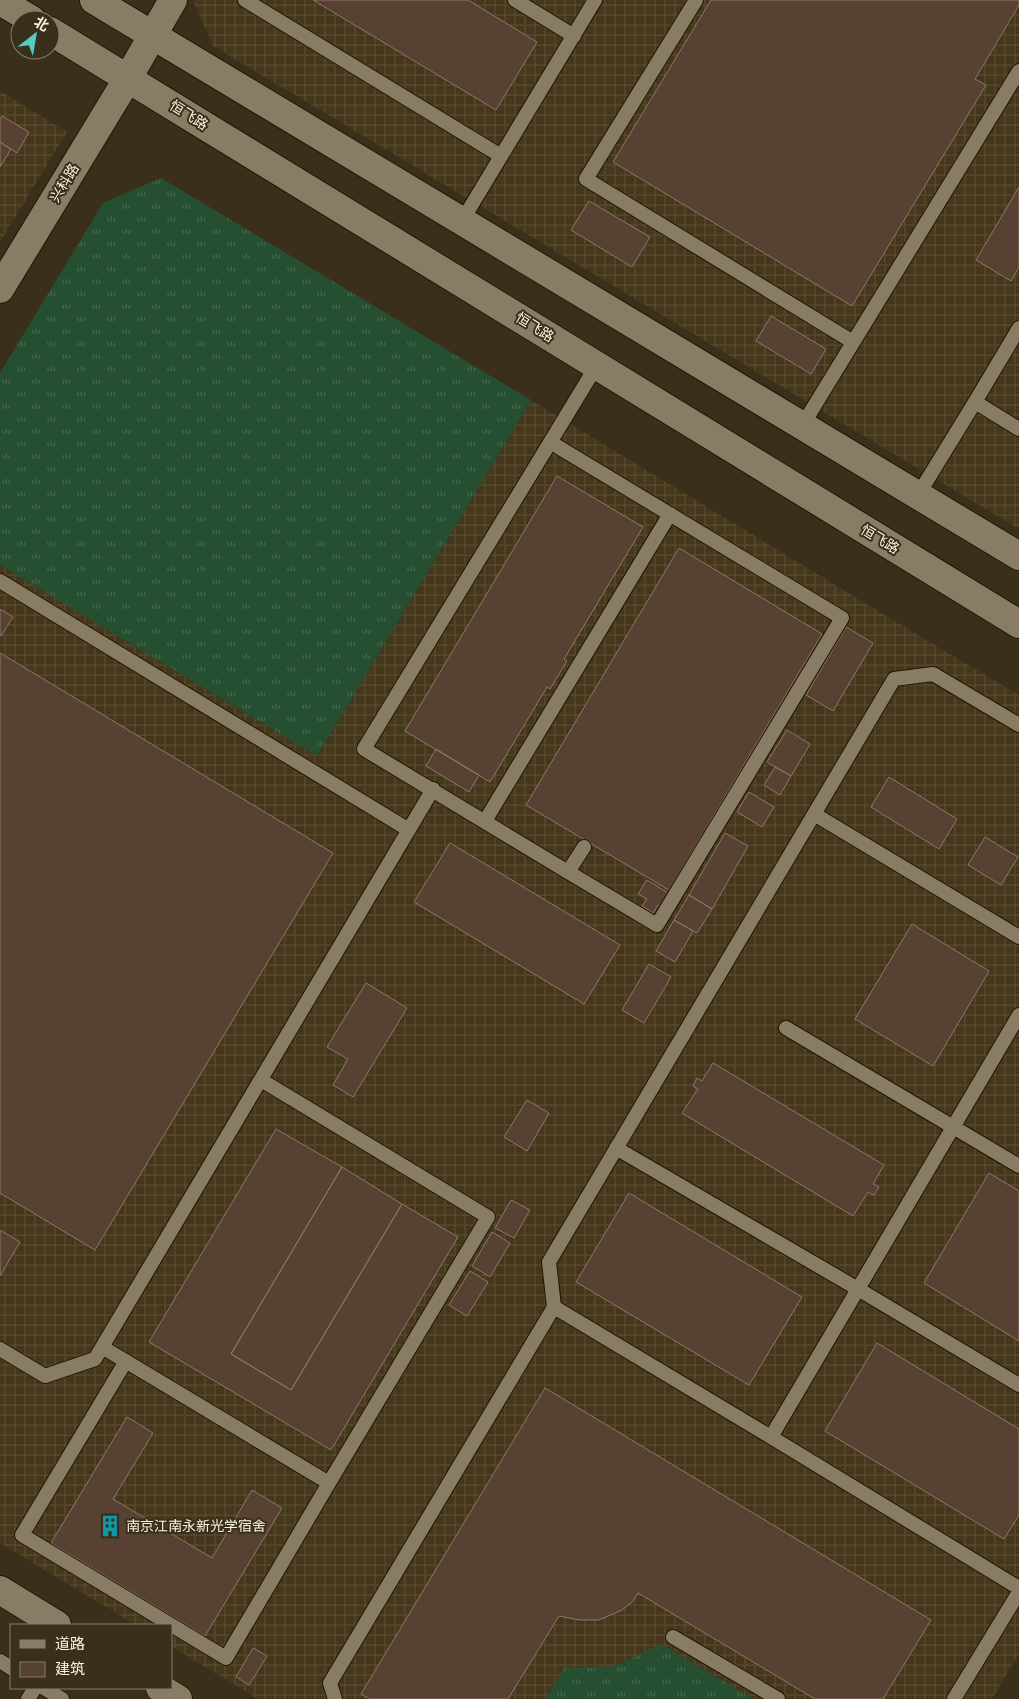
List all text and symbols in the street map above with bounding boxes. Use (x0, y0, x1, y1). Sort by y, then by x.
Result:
north arrow (10, 10, 60, 60)
text: 北 (32, 13, 52, 34)
street label: 恒飞路 (167, 96, 212, 133)
street label: 兴科路 (45, 160, 82, 205)
street label: 恒飞路 (513, 308, 558, 345)
street label: 恒飞路 (858, 520, 903, 557)
building icon: 南京江南永新光学宿舍 (97, 1513, 123, 1539)
place label: 南京江南永新光学宿舍 (126, 1517, 266, 1534)
legend (10, 1624, 172, 1689)
text: 道路 (55, 1634, 85, 1652)
text: 建筑 (55, 1659, 85, 1677)

